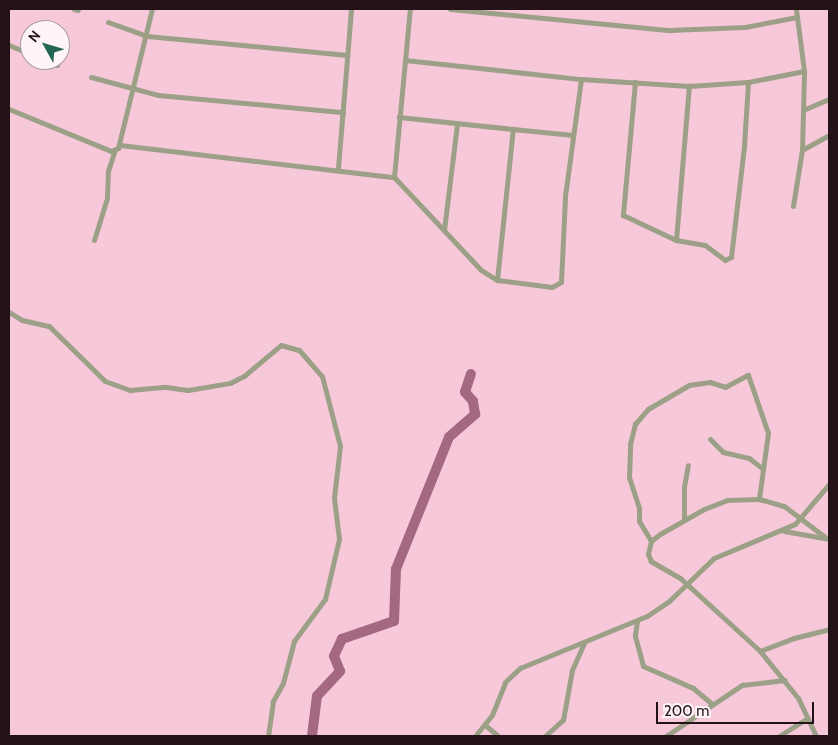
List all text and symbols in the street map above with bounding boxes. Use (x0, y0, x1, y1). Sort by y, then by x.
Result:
north arrow (20, 20, 70, 70)
text: N (24, 27, 44, 46)
scale bar (658, 692, 816, 724)
text: 200 m (664, 702, 709, 720)

